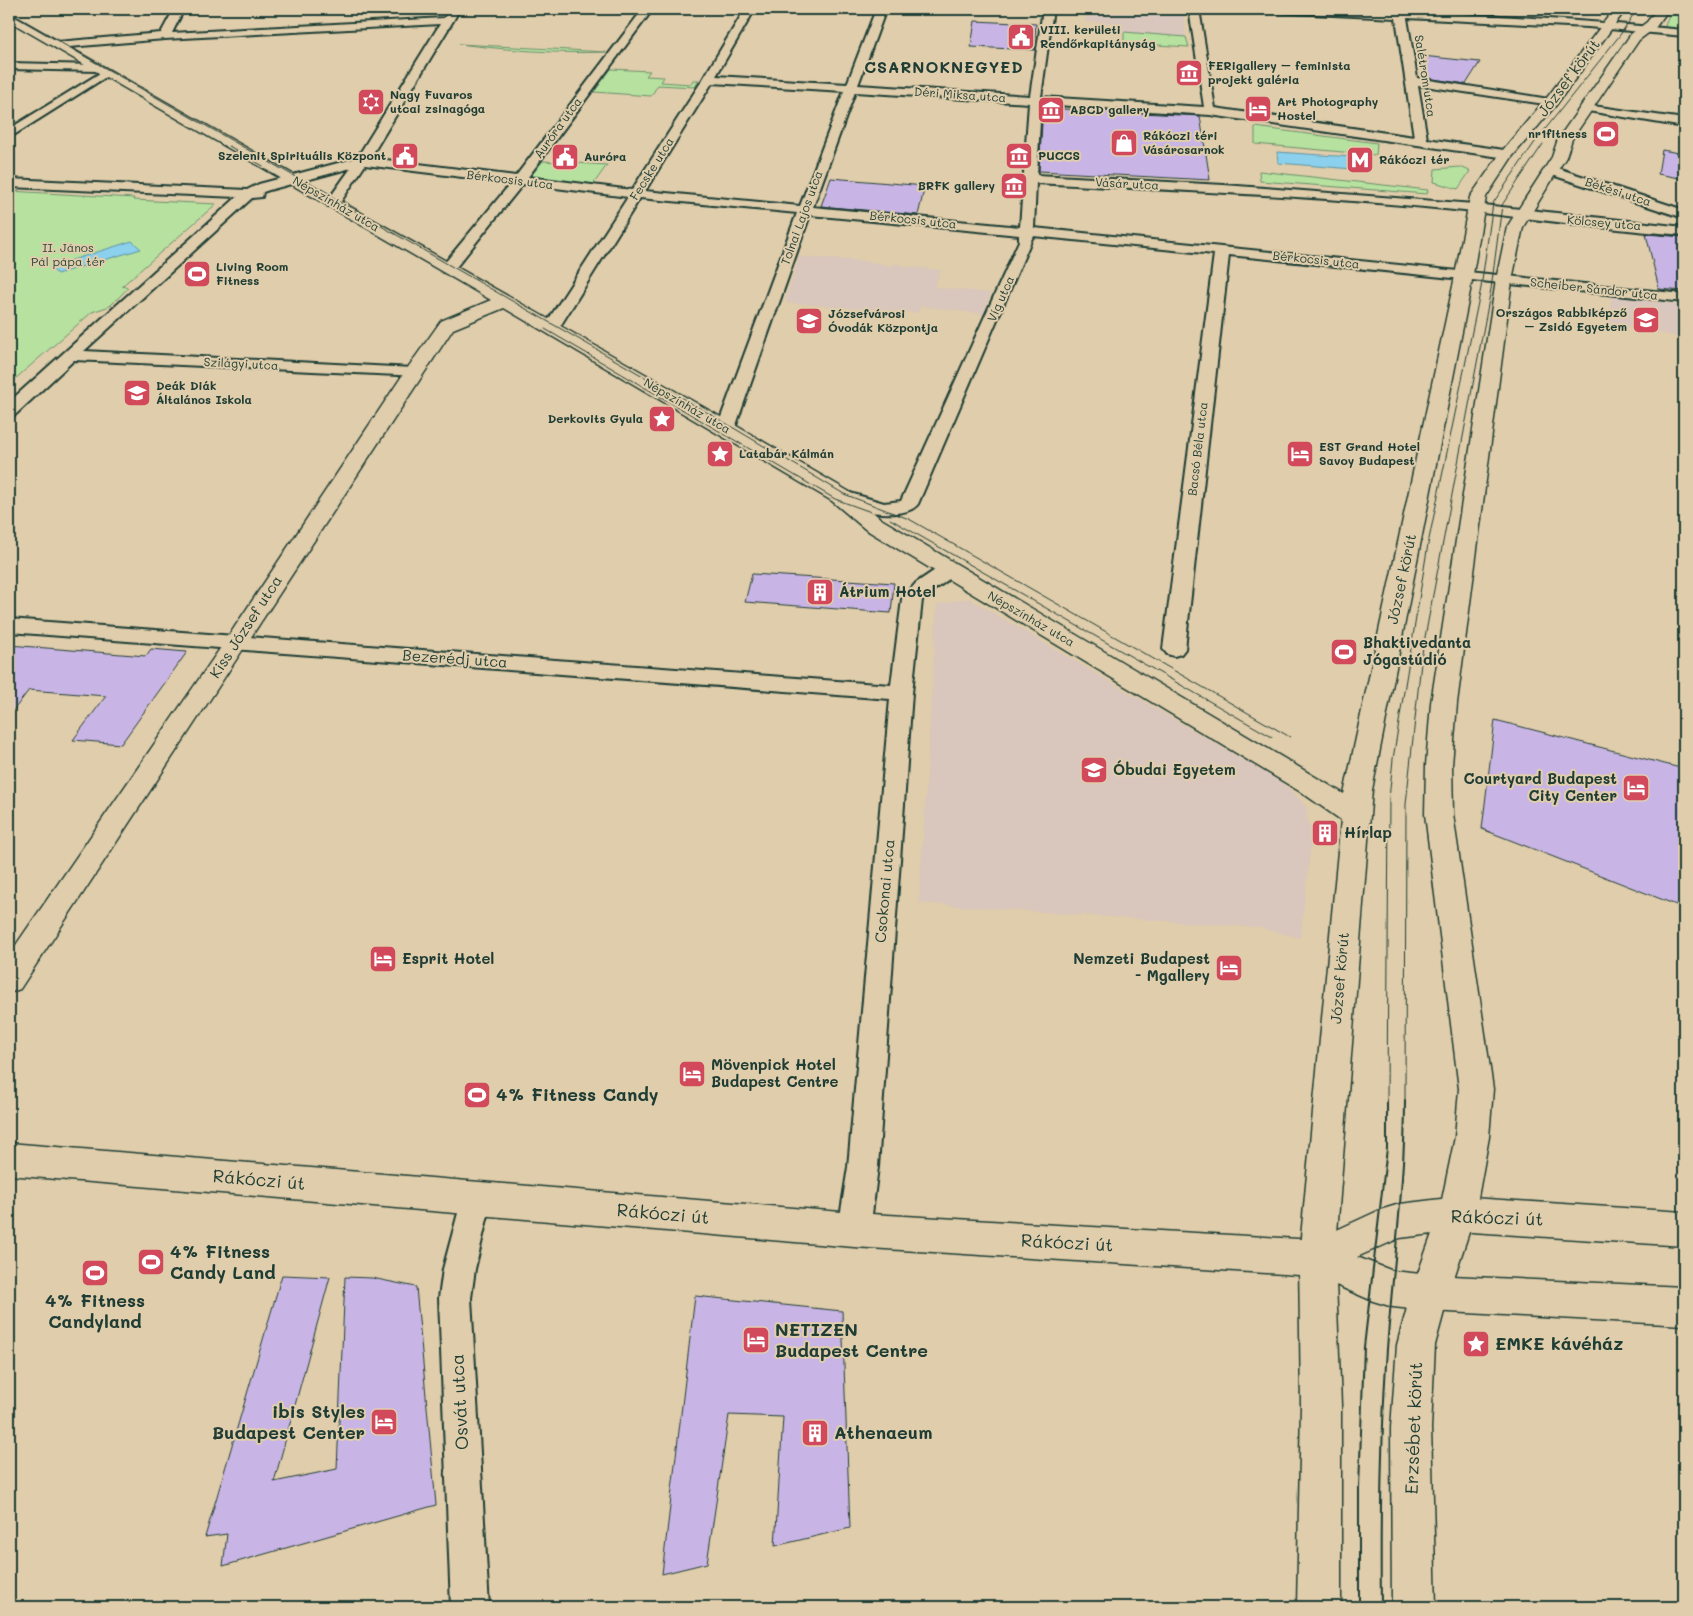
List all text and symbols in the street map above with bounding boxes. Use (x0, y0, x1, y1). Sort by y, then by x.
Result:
place label: VIII. kerületi Rendőrkapitányság (1040, 21, 1156, 51)
public building icon: VIII. kerületi Rendőrkapitányság (1006, 22, 1036, 52)
street label: Salétrom utca (1412, 34, 1440, 118)
street label: József körút (1533, 35, 1604, 120)
district label: CSARNOKNEGYED (864, 56, 1024, 77)
place label: FERigallery – feminista projekt galéria (1208, 57, 1351, 87)
museum icon: FERigallery – feminista projekt galéria (1174, 58, 1204, 88)
street label: Déri Miksa utca (913, 83, 1007, 105)
place label: Nagy Fuvaros utcai zsinagóga (390, 86, 485, 116)
synagogue icon: Nagy Fuvaros utcai zsinagóga (356, 87, 386, 117)
place label: Art Photography Hostel (1277, 93, 1379, 123)
street label: Auróra utca (530, 94, 585, 161)
hotel icon: Art Photography Hostel (1243, 94, 1273, 124)
museum icon: ABCD gallery (1036, 95, 1066, 125)
place label: ABCD gallery (1070, 101, 1150, 117)
sports icon: nr1fitness (1591, 119, 1621, 149)
place label: nr1fitness (1528, 125, 1587, 141)
place label: Rákóczi téri Vásárcsarnok (1143, 127, 1225, 157)
shop icon: Rákóczi téri Vásárcsarnok (1109, 128, 1139, 158)
street label: Fecske utca (626, 134, 677, 203)
public building icon: Szelenit Spirituális Központ (390, 141, 420, 171)
museum icon: PUCCS (1004, 141, 1034, 171)
public building icon: Auróra (550, 142, 580, 172)
metro station icon: Rákóczi tér (1345, 145, 1375, 175)
place label: Szelenit Spirituális Központ (218, 147, 386, 163)
place label: PUCCS (1038, 147, 1080, 163)
place label: Auróra (584, 148, 626, 164)
place label: Rákóczi tér (1379, 151, 1450, 167)
street label: Bérkocsis utca (466, 166, 554, 192)
street label: Tolnai Lajos utca (777, 168, 826, 267)
museum icon: BRFK gallery (999, 171, 1029, 201)
street label: Népszínház utca (290, 172, 383, 234)
street label: Vásár utca (1095, 173, 1159, 193)
street label: Békési utca (1583, 173, 1653, 209)
place label: BRFK gallery (918, 177, 995, 193)
street label: Bérkocsis utca (869, 207, 957, 232)
street label: Kölcsey utca (1566, 211, 1642, 233)
park label: II. János Pál pápa tér (31, 239, 105, 269)
street label: Bérkocsis utca (1272, 247, 1360, 272)
place label: Living Room Fitness (216, 258, 288, 288)
sports icon: Living Room Fitness (182, 259, 212, 289)
street label: Víg utca (983, 273, 1017, 324)
street label: Scheiber Sándor utca (1529, 273, 1659, 303)
place label: Országos Rabbiképző – Zsidó Egyetem (1496, 304, 1627, 334)
place label: Józsefvárosi Óvodák Központja (828, 305, 938, 335)
school or university icon: Országos Rabbiképző – Zsidó Egyetem (1631, 305, 1661, 335)
school or university icon: Józsefvárosi Óvodák Központja (794, 306, 824, 336)
street label: Szilágyi utca (203, 353, 279, 373)
street label: Népszínház utca (641, 374, 734, 436)
place label: Deák Diák Általános Iskola (156, 377, 252, 407)
school or university icon: Deák Diák Általános Iskola (122, 378, 152, 408)
street label: Bacsó Béla utca (1183, 401, 1211, 497)
place icon: Derkovits Gyula (647, 404, 677, 434)
place label: Derkovits Gyula (548, 410, 643, 426)
place label: EST Grand Hotel Savoy Budapest (1319, 438, 1420, 468)
place icon: Latabár Kálmán (705, 439, 735, 469)
hotel icon: EST Grand Hotel Savoy Budapest (1285, 439, 1315, 469)
place label: Latabár Kálmán (739, 445, 834, 461)
street label: József körút (1382, 532, 1420, 626)
street label: Kiss József utca (204, 571, 286, 682)
building icon: Átrium Hotel (805, 577, 835, 607)
place label: Átrium Hotel (839, 581, 936, 601)
street label: Népszínház utca (985, 587, 1078, 649)
place label: Bhaktivedanta Jógastúdió (1363, 632, 1471, 669)
sports icon: Bhaktivedanta Jógastúdió (1329, 637, 1359, 667)
street label: Bezerédj utca (402, 644, 508, 672)
school or university icon: Óbudai Egyetem (1079, 755, 1109, 785)
place label: Óbudai Egyetem (1113, 759, 1236, 779)
place label: Courtyard Budapest City Center (1464, 768, 1617, 805)
hotel icon: Courtyard Budapest City Center (1621, 773, 1651, 803)
building icon: Hírlap (1310, 818, 1340, 848)
place label: Hírlap (1344, 822, 1392, 842)
street label: Csokonai utca (870, 838, 898, 943)
street label: József körút (1325, 931, 1353, 1025)
hotel icon: Esprit Hotel (368, 944, 398, 974)
place label: Esprit Hotel (402, 948, 494, 968)
place label: Nemzeti Budapest - Mgallery (1073, 948, 1210, 985)
hotel icon: Nemzeti Budapest - Mgallery (1214, 953, 1244, 983)
place label: Mövenpick Hotel Budapest Centre (711, 1054, 839, 1091)
hotel icon: Mövenpick Hotel Budapest Centre (677, 1059, 707, 1089)
sports icon: 4% Fitness Candy (462, 1080, 492, 1110)
place label: 4% Fitness Candy (496, 1082, 659, 1106)
street label: Rákóczi út (212, 1163, 306, 1195)
street label: Rákóczi út (616, 1197, 710, 1229)
street label: Rákóczi út (1450, 1203, 1544, 1231)
street label: Rákóczi út (1020, 1228, 1114, 1256)
place label: 4% Fitness Candy Land (170, 1239, 276, 1284)
sports icon: 4% Fitness Candy Land (136, 1247, 166, 1277)
sports icon: 4% Fitness Candyland (80, 1258, 110, 1288)
place label: 4% Fitness Candyland (45, 1288, 145, 1333)
place label: NETIZEN Budapest Centre (775, 1317, 928, 1362)
hotel icon: NETIZEN Budapest Centre (741, 1325, 771, 1355)
place icon: EMKE kávéház (1461, 1329, 1491, 1359)
place label: EMKE kávéház (1495, 1331, 1623, 1355)
street label: Osvát utca (444, 1353, 474, 1451)
street label: Erzsébet körút (1399, 1361, 1427, 1495)
place label: ibis Styles Budapest Center (212, 1399, 365, 1444)
hotel icon: ibis Styles Budapest Center (369, 1407, 399, 1437)
building icon: Athenaeum (800, 1418, 830, 1448)
place label: Athenaeum (834, 1420, 932, 1444)

